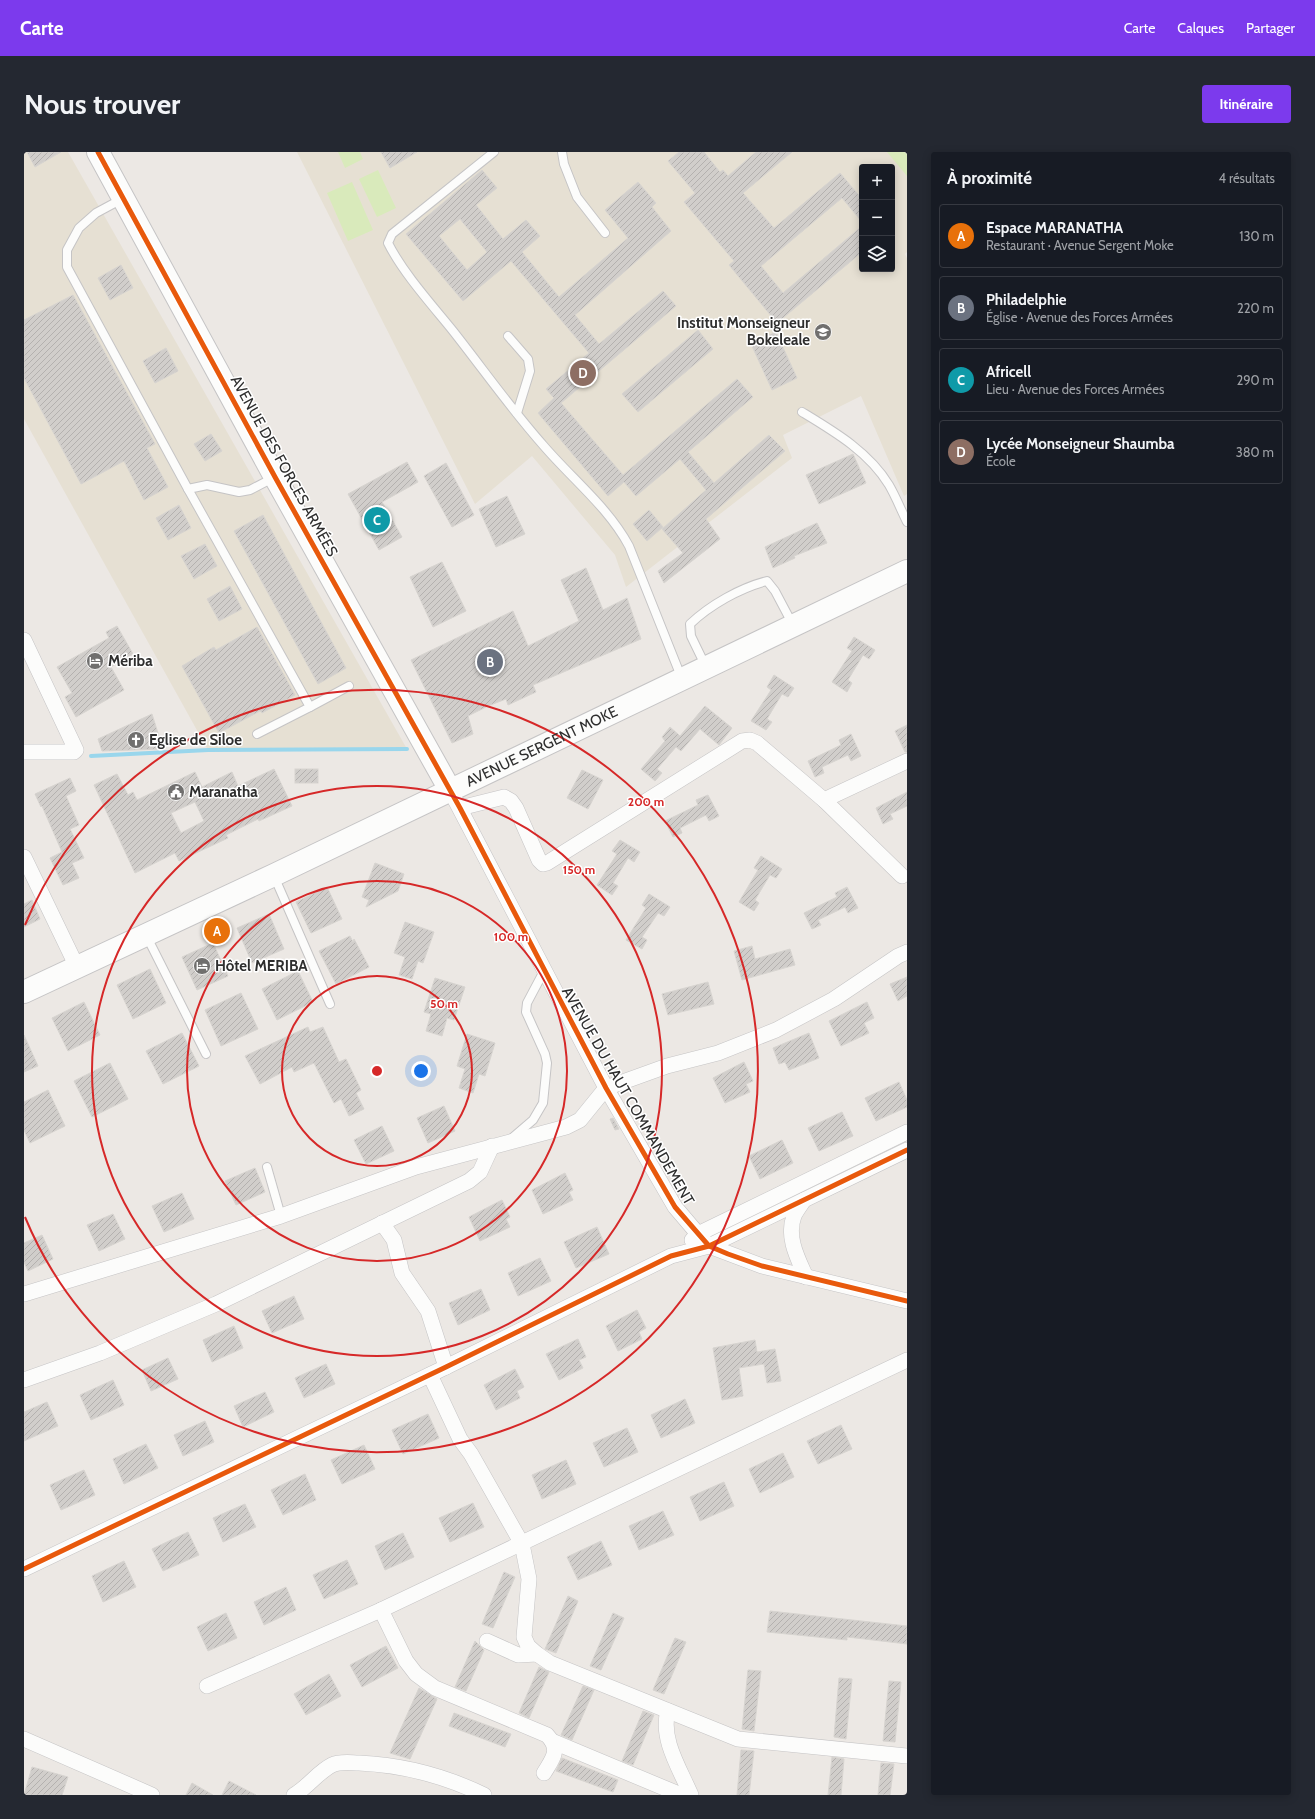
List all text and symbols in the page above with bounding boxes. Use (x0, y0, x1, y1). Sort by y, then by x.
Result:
text: Carte (20, 17, 64, 40)
text: Carte (1124, 19, 1155, 37)
text: Calques (1177, 19, 1224, 37)
text: Partager (1246, 19, 1295, 37)
button: Itinéraire (1202, 85, 1291, 123)
text: Nous trouver (24, 87, 180, 121)
map controls (859, 164, 895, 272)
button: + (859, 164, 895, 200)
text: À proximité (947, 168, 1032, 188)
text: 4 résultats (1219, 170, 1275, 186)
button: − (859, 200, 895, 236)
text: Espace MARANATHA (986, 219, 1123, 237)
text: A (957, 228, 965, 244)
text: 130 m (1239, 228, 1274, 244)
button: layers (859, 236, 895, 272)
text: Restaurant · Avenue Sergent Moke (986, 237, 1174, 253)
text: Philadelphie (986, 291, 1067, 309)
text: B (957, 300, 965, 316)
text: 220 m (1237, 300, 1274, 316)
text: Église · Avenue des Forces Armées (986, 309, 1173, 325)
place label: Institut Monseigneur Bokeleale (677, 314, 810, 349)
school or university icon: Institut Monseigneur Bokeleale (813, 322, 833, 342)
pin: D (570, 358, 596, 388)
text: Africell (986, 363, 1031, 381)
street label: AVENUE DES FORCES ARMÉES (227, 372, 342, 560)
text: C (957, 372, 965, 388)
text: 290 m (1236, 372, 1274, 388)
text: Lieu · Avenue des Forces Armées (986, 381, 1164, 397)
text: Lycée Monseigneur Shaumba (986, 435, 1175, 453)
text: D (956, 444, 966, 460)
text: 380 m (1236, 444, 1274, 460)
text: École (986, 453, 1016, 469)
pin: C (364, 505, 390, 535)
pin: B (477, 647, 503, 677)
hotel icon: Mériba (85, 651, 105, 671)
place label: Mériba (108, 652, 153, 670)
street label: AVENUE SERGENT MOKE (463, 702, 620, 790)
church icon: Eglise de Siloe (126, 730, 146, 750)
place label: Eglise de Siloe (149, 731, 242, 749)
public building icon: Maranatha (166, 782, 186, 802)
place label: Maranatha (189, 783, 258, 801)
text: 200 m (628, 794, 664, 809)
text: 150 m (563, 862, 595, 877)
pin: A (204, 916, 230, 946)
text: 100 m (494, 929, 528, 944)
hotel icon: Hôtel MERIBA (192, 956, 212, 976)
place label: Hôtel MERIBA (215, 957, 308, 975)
street label: AVENUE DU HAUT COMMANDEMENT (558, 984, 698, 1208)
text: 50 m (430, 996, 458, 1011)
your location (411, 1061, 431, 1081)
centre of rings (370, 1064, 384, 1078)

